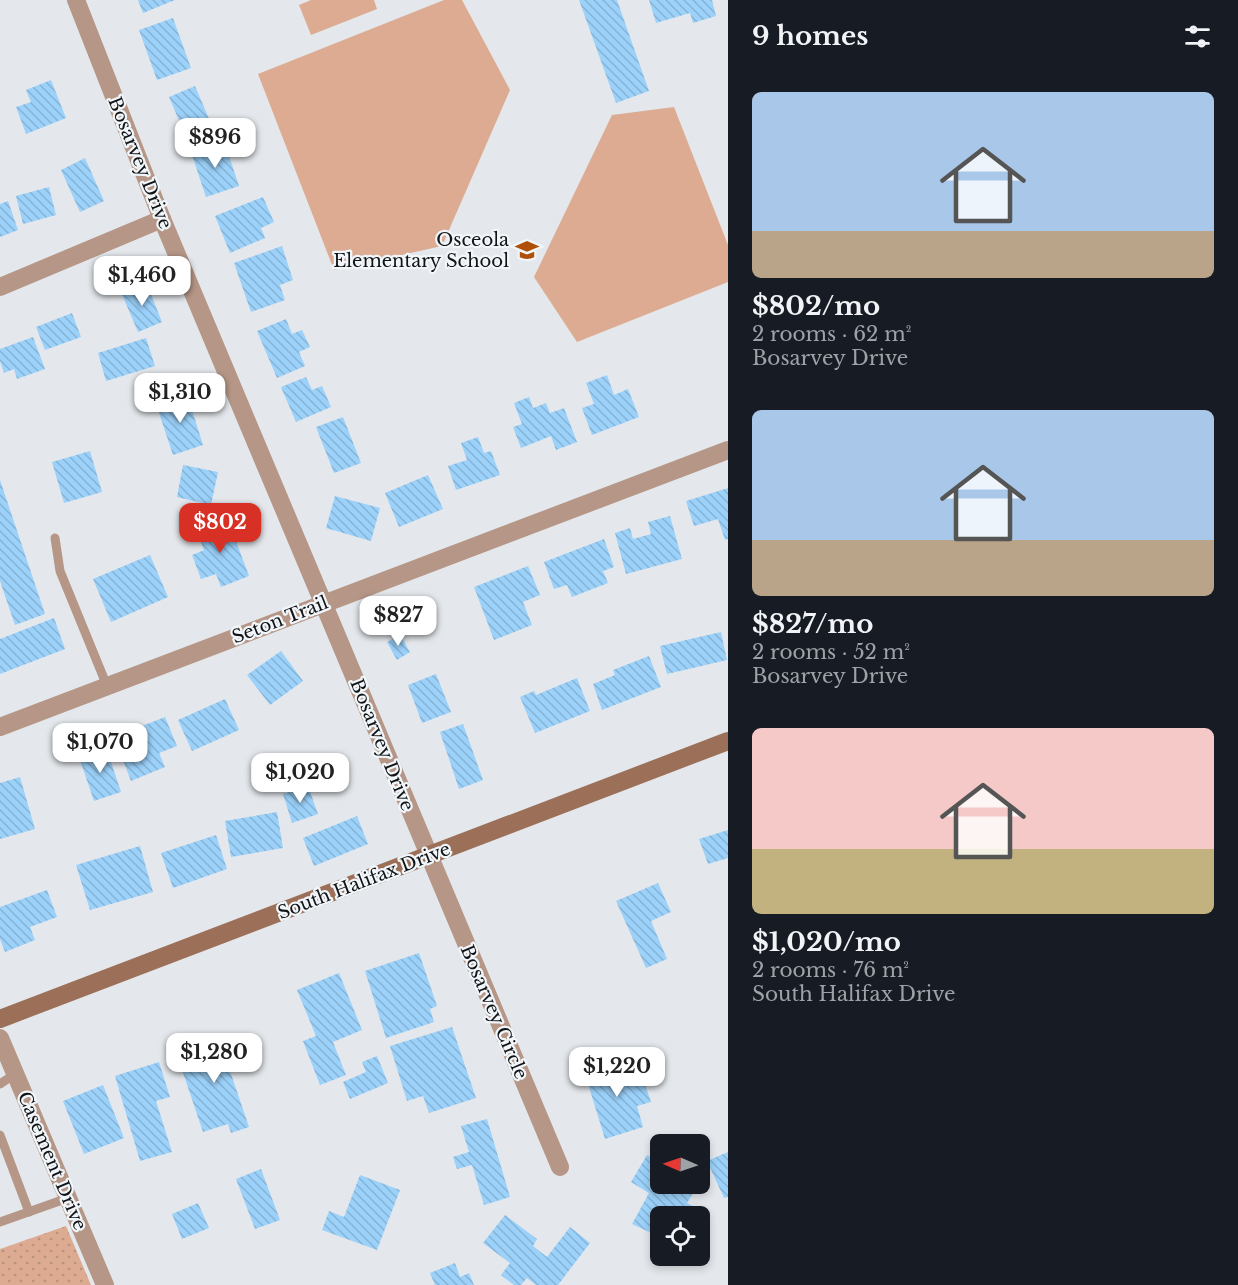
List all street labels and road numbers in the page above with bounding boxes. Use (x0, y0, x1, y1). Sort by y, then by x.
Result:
street label: Bosarvey Drive (103, 94, 177, 232)
street label: Seton Trail (229, 592, 331, 648)
street label: Bosarvey Drive (345, 676, 419, 814)
street label: South Halifax Drive (275, 838, 453, 924)
street label: Bosarvey Circle (456, 941, 532, 1083)
street label: Casement Drive (13, 1088, 91, 1234)

